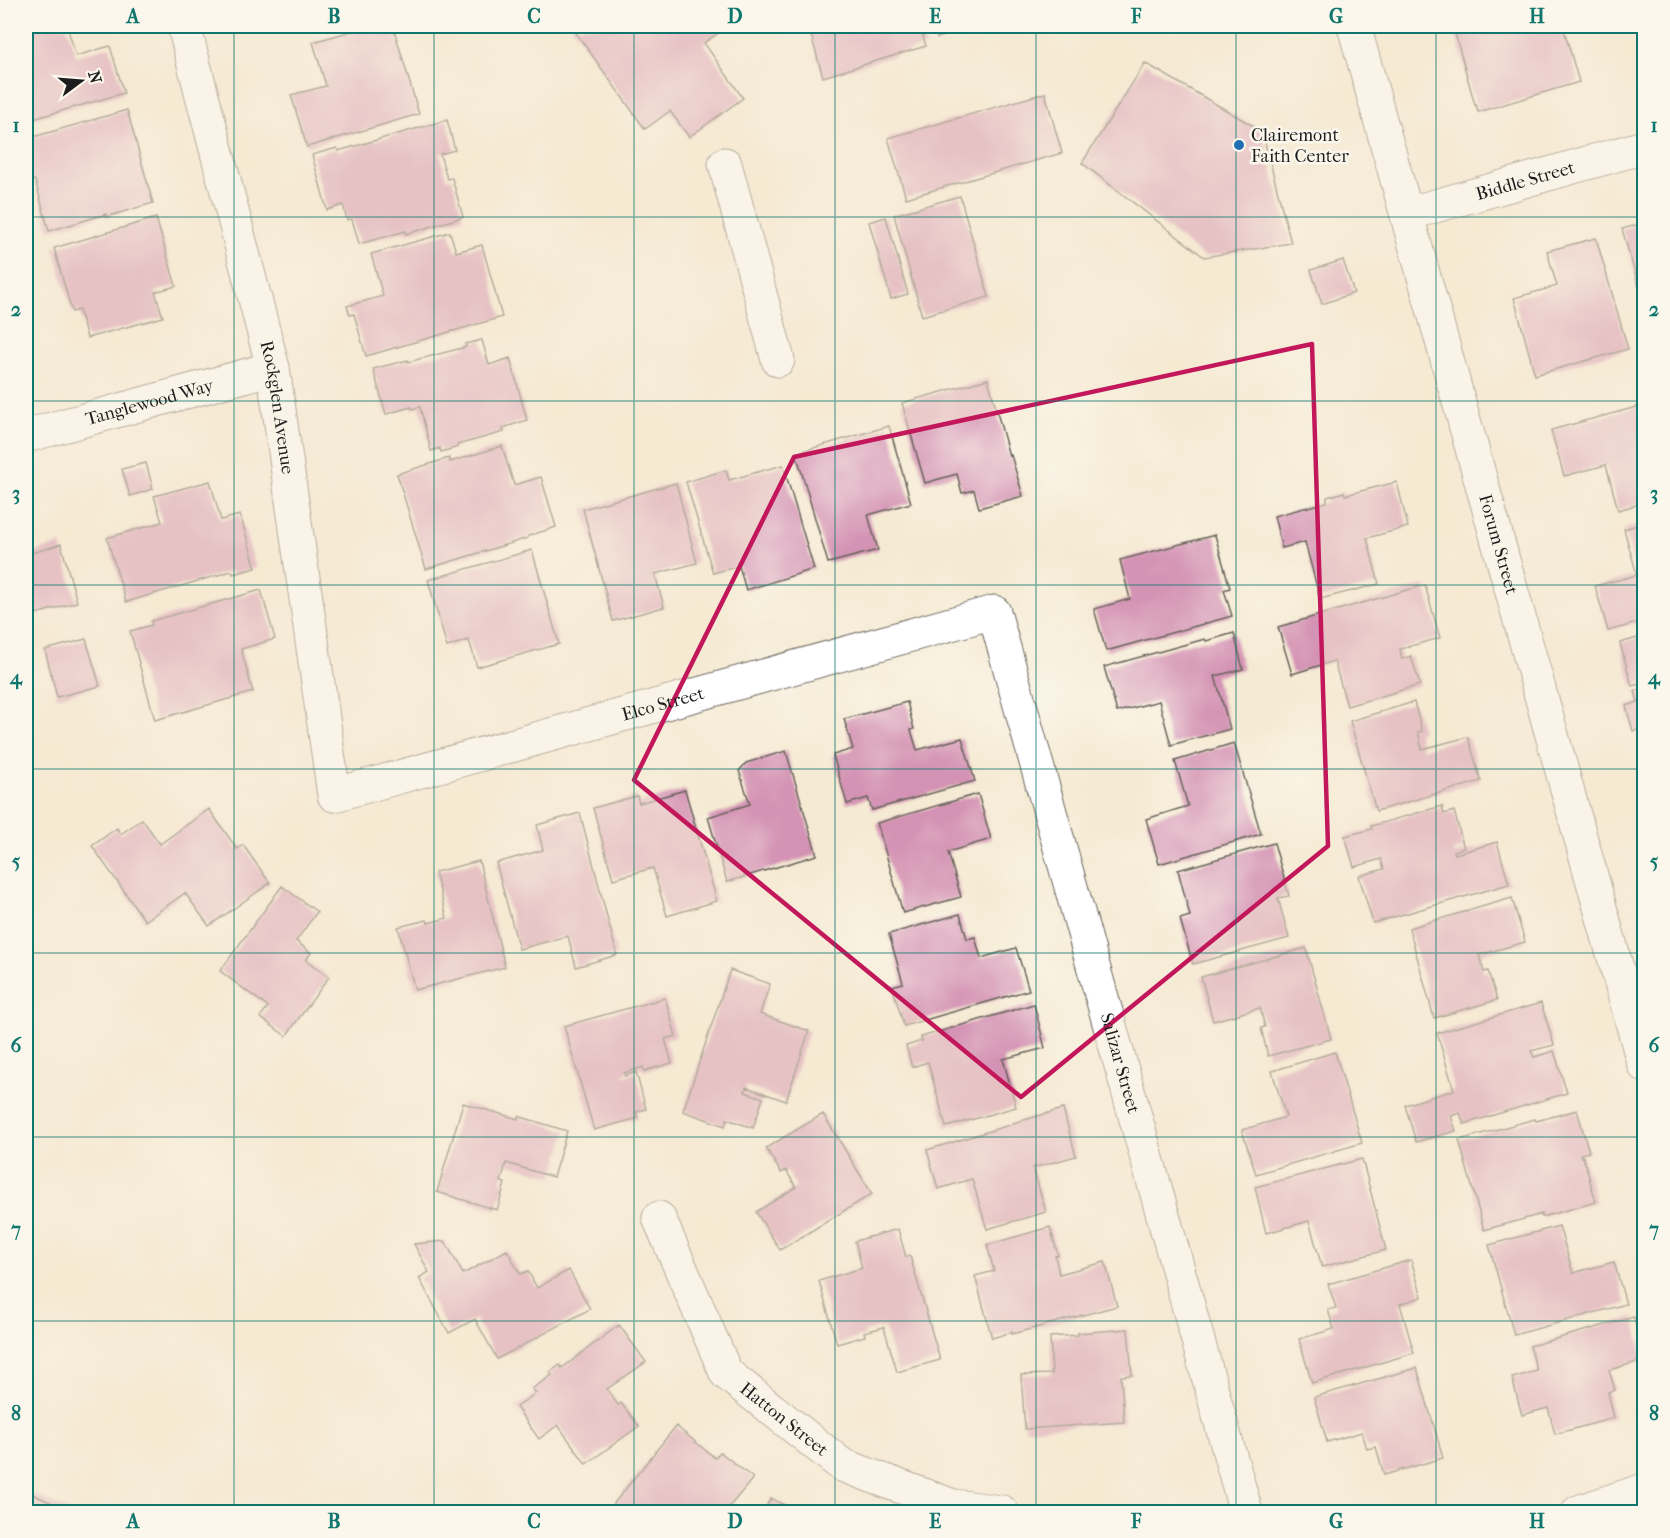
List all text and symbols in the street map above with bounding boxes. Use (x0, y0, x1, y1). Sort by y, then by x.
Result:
text: A (125, 5, 141, 28)
text: B (327, 5, 341, 28)
text: C (527, 5, 541, 28)
text: D (727, 5, 743, 28)
text: E (929, 5, 941, 28)
text: F (1130, 5, 1142, 28)
text: G (1329, 5, 1343, 28)
text: H (1529, 5, 1545, 28)
north arrow (51, 51, 111, 111)
text: N (84, 69, 106, 86)
text: 1 (12, 114, 20, 137)
text: 1 (1650, 114, 1658, 137)
place label: Clairemont Faith Center (1251, 125, 1349, 167)
marker: Clairemont Faith Center (1232, 138, 1246, 152)
street label: Biddle Street (1474, 157, 1578, 205)
text: 2 (11, 298, 21, 321)
text: 2 (1649, 298, 1659, 321)
street label: Rockglen Avenue (255, 339, 298, 476)
street label: Tanglewood Way (83, 375, 217, 430)
text: 3 (12, 482, 20, 505)
text: 3 (1650, 482, 1658, 505)
street label: Forum Street (1474, 492, 1522, 597)
text: 4 (9, 666, 23, 690)
text: 4 (1647, 666, 1661, 690)
street label: Elco Street (620, 683, 707, 726)
text: 5 (12, 850, 21, 873)
text: 5 (1650, 850, 1659, 873)
street label: Salizar Street (1096, 1011, 1144, 1116)
text: 6 (11, 1034, 23, 1057)
text: 6 (1649, 1034, 1661, 1057)
text: 7 (10, 1218, 21, 1241)
text: 7 (1648, 1218, 1659, 1241)
street label: Hatton Street (736, 1378, 832, 1461)
text: 8 (11, 1402, 21, 1425)
text: 8 (1649, 1402, 1659, 1425)
text: A (125, 1510, 141, 1533)
text: B (327, 1510, 341, 1533)
text: C (527, 1510, 541, 1533)
text: D (727, 1510, 743, 1533)
text: E (929, 1510, 941, 1533)
text: F (1130, 1510, 1142, 1533)
text: G (1329, 1510, 1343, 1533)
text: H (1529, 1510, 1545, 1533)

